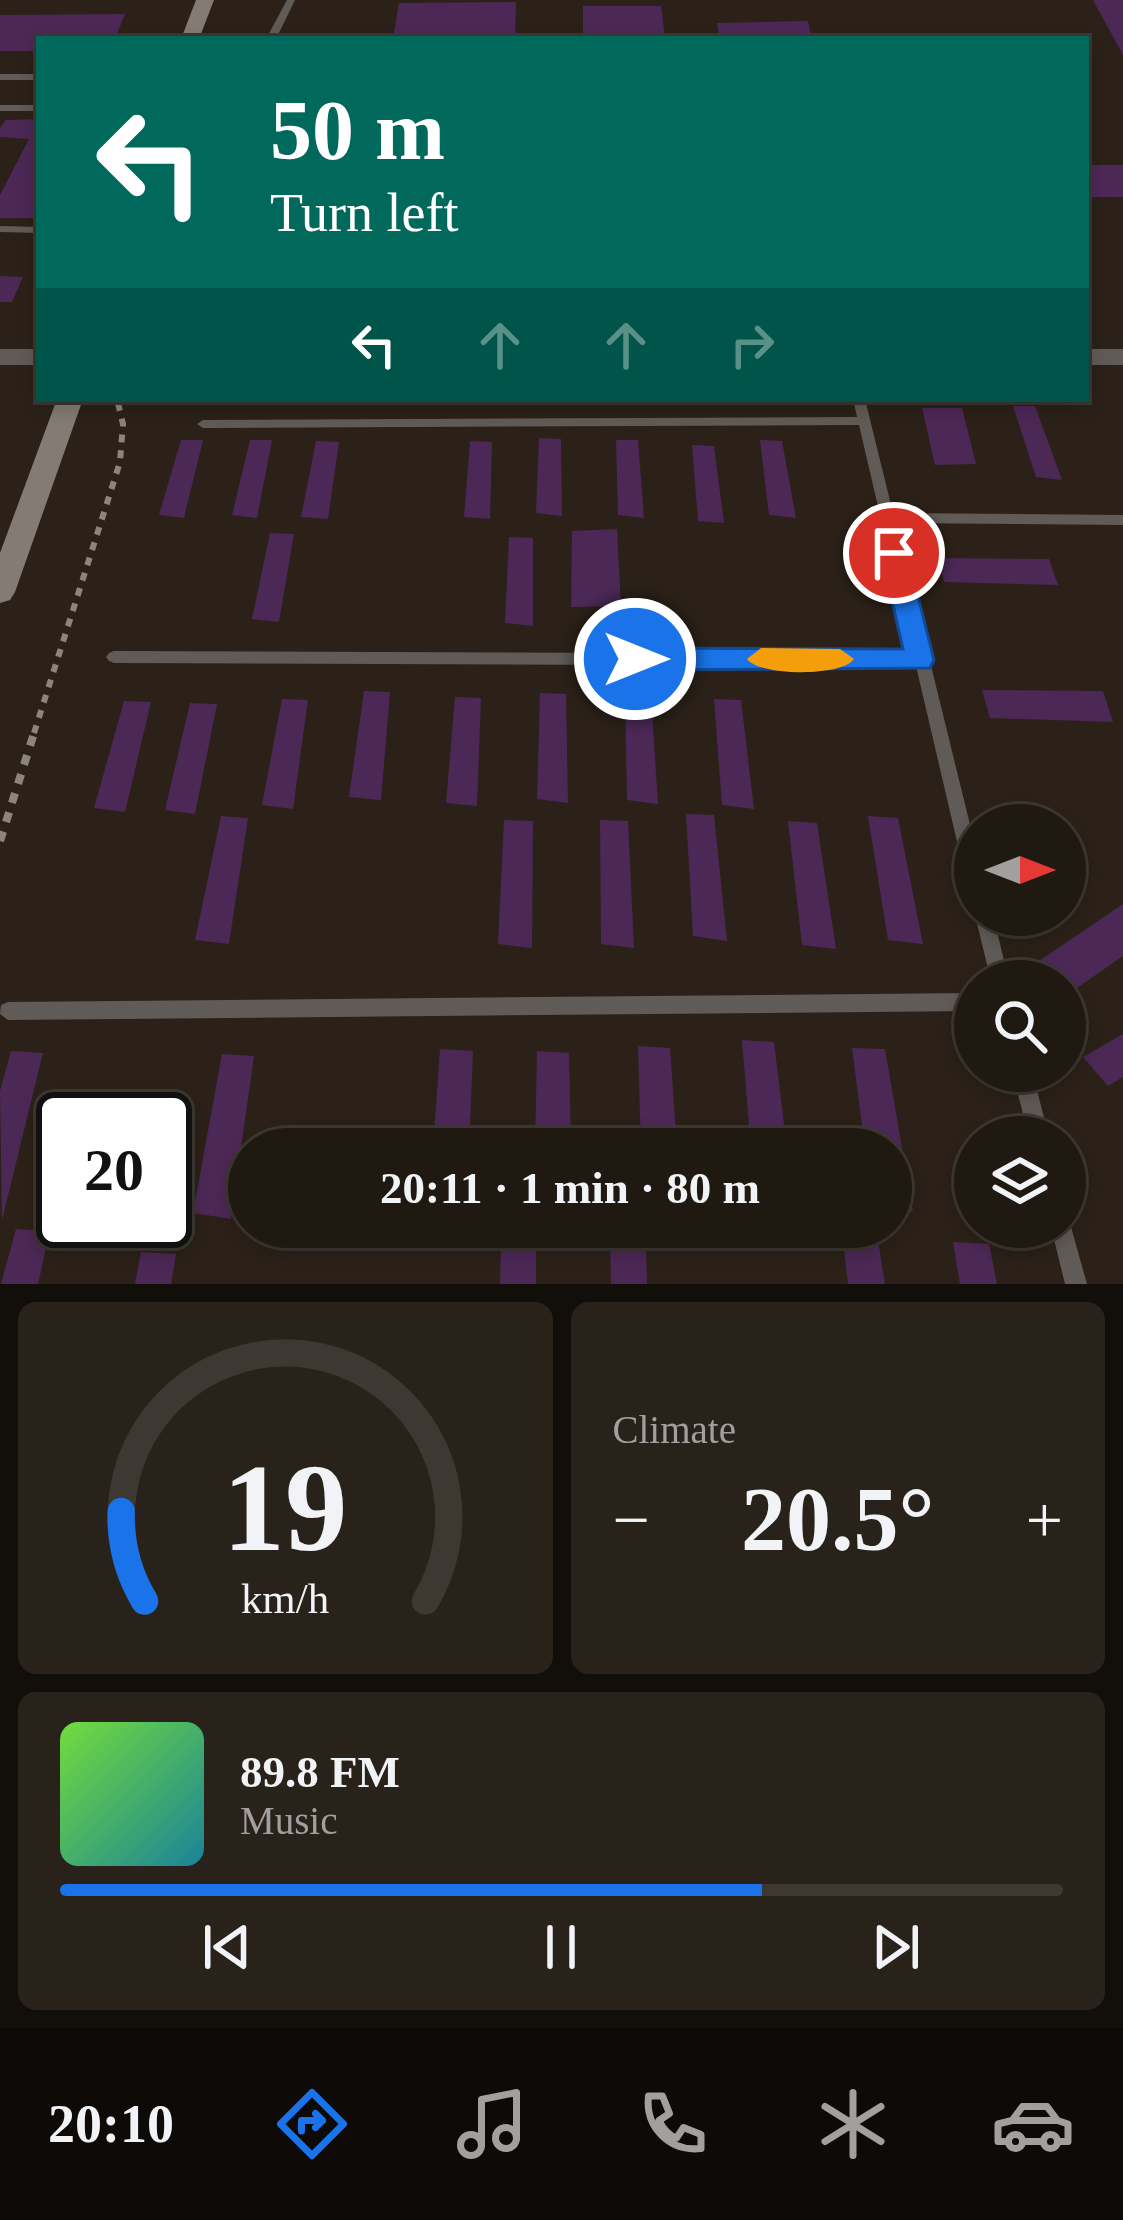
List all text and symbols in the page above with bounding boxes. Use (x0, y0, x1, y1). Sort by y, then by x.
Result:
icon: left (72, 84, 228, 240)
text: 50 m (270, 84, 445, 177)
text: Turn left (270, 183, 459, 243)
icon: left (341, 312, 407, 378)
icon: ahead (467, 312, 533, 378)
icon: ahead (593, 312, 659, 378)
icon: right (719, 312, 785, 378)
pin (843, 502, 945, 604)
icon: arrive (861, 520, 927, 586)
position arrow (572, 596, 698, 722)
north arrow (954, 804, 1086, 936)
map controls (954, 804, 1086, 1248)
button: search (954, 960, 1086, 1092)
speed limit sign: 20 (36, 1092, 192, 1248)
button: layers (954, 1116, 1086, 1248)
text: 20:11 · 1 min · 80 m (380, 1163, 760, 1213)
text: Climate (613, 1408, 736, 1451)
text: 19 (223, 1439, 348, 1577)
text: 20.5° (741, 1470, 935, 1569)
text: − (613, 1483, 650, 1556)
text: + (1026, 1483, 1063, 1556)
text: km/h (241, 1575, 329, 1622)
text: 89.8 FM (240, 1747, 400, 1797)
text: Music (240, 1799, 338, 1842)
icon: previous (194, 1914, 260, 1980)
icon: pause (528, 1914, 594, 1980)
icon: next (863, 1914, 929, 1980)
icon: directions (270, 2082, 354, 2166)
icon: music (450, 2082, 534, 2166)
icon: phone (631, 2082, 715, 2166)
icon: climate (811, 2082, 895, 2166)
icon: car (991, 2082, 1075, 2166)
text: 20:10 (48, 2094, 174, 2154)

